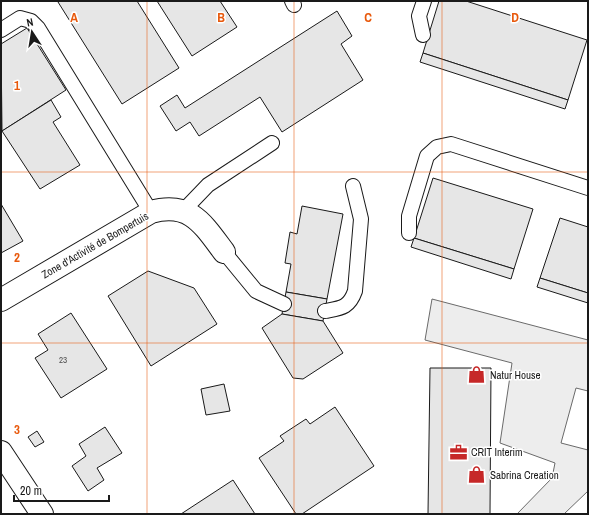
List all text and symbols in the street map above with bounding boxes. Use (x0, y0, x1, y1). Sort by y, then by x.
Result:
text: A (70, 9, 78, 26)
text: B (217, 9, 225, 26)
text: C (364, 9, 372, 26)
text: D (511, 9, 519, 26)
north arrow (12, 12, 52, 52)
text: N (25, 15, 35, 30)
text: 1 (14, 77, 20, 94)
street label: Zone d'Activité de Bompertuis (39, 208, 151, 281)
text: 2 (14, 249, 20, 266)
house number: 23 (59, 354, 67, 366)
shop icon: Natur House (467, 365, 487, 385)
place label: Natur House (490, 368, 541, 382)
text: 3 (14, 421, 20, 438)
office icon: CRIT Interim (448, 442, 468, 462)
place label: CRIT Interim (471, 445, 522, 459)
shop icon: Sabrina Creation (467, 465, 487, 485)
place label: Sabrina Creation (490, 468, 559, 482)
scale bar (14, 477, 109, 503)
text: 20 m (20, 483, 42, 499)

